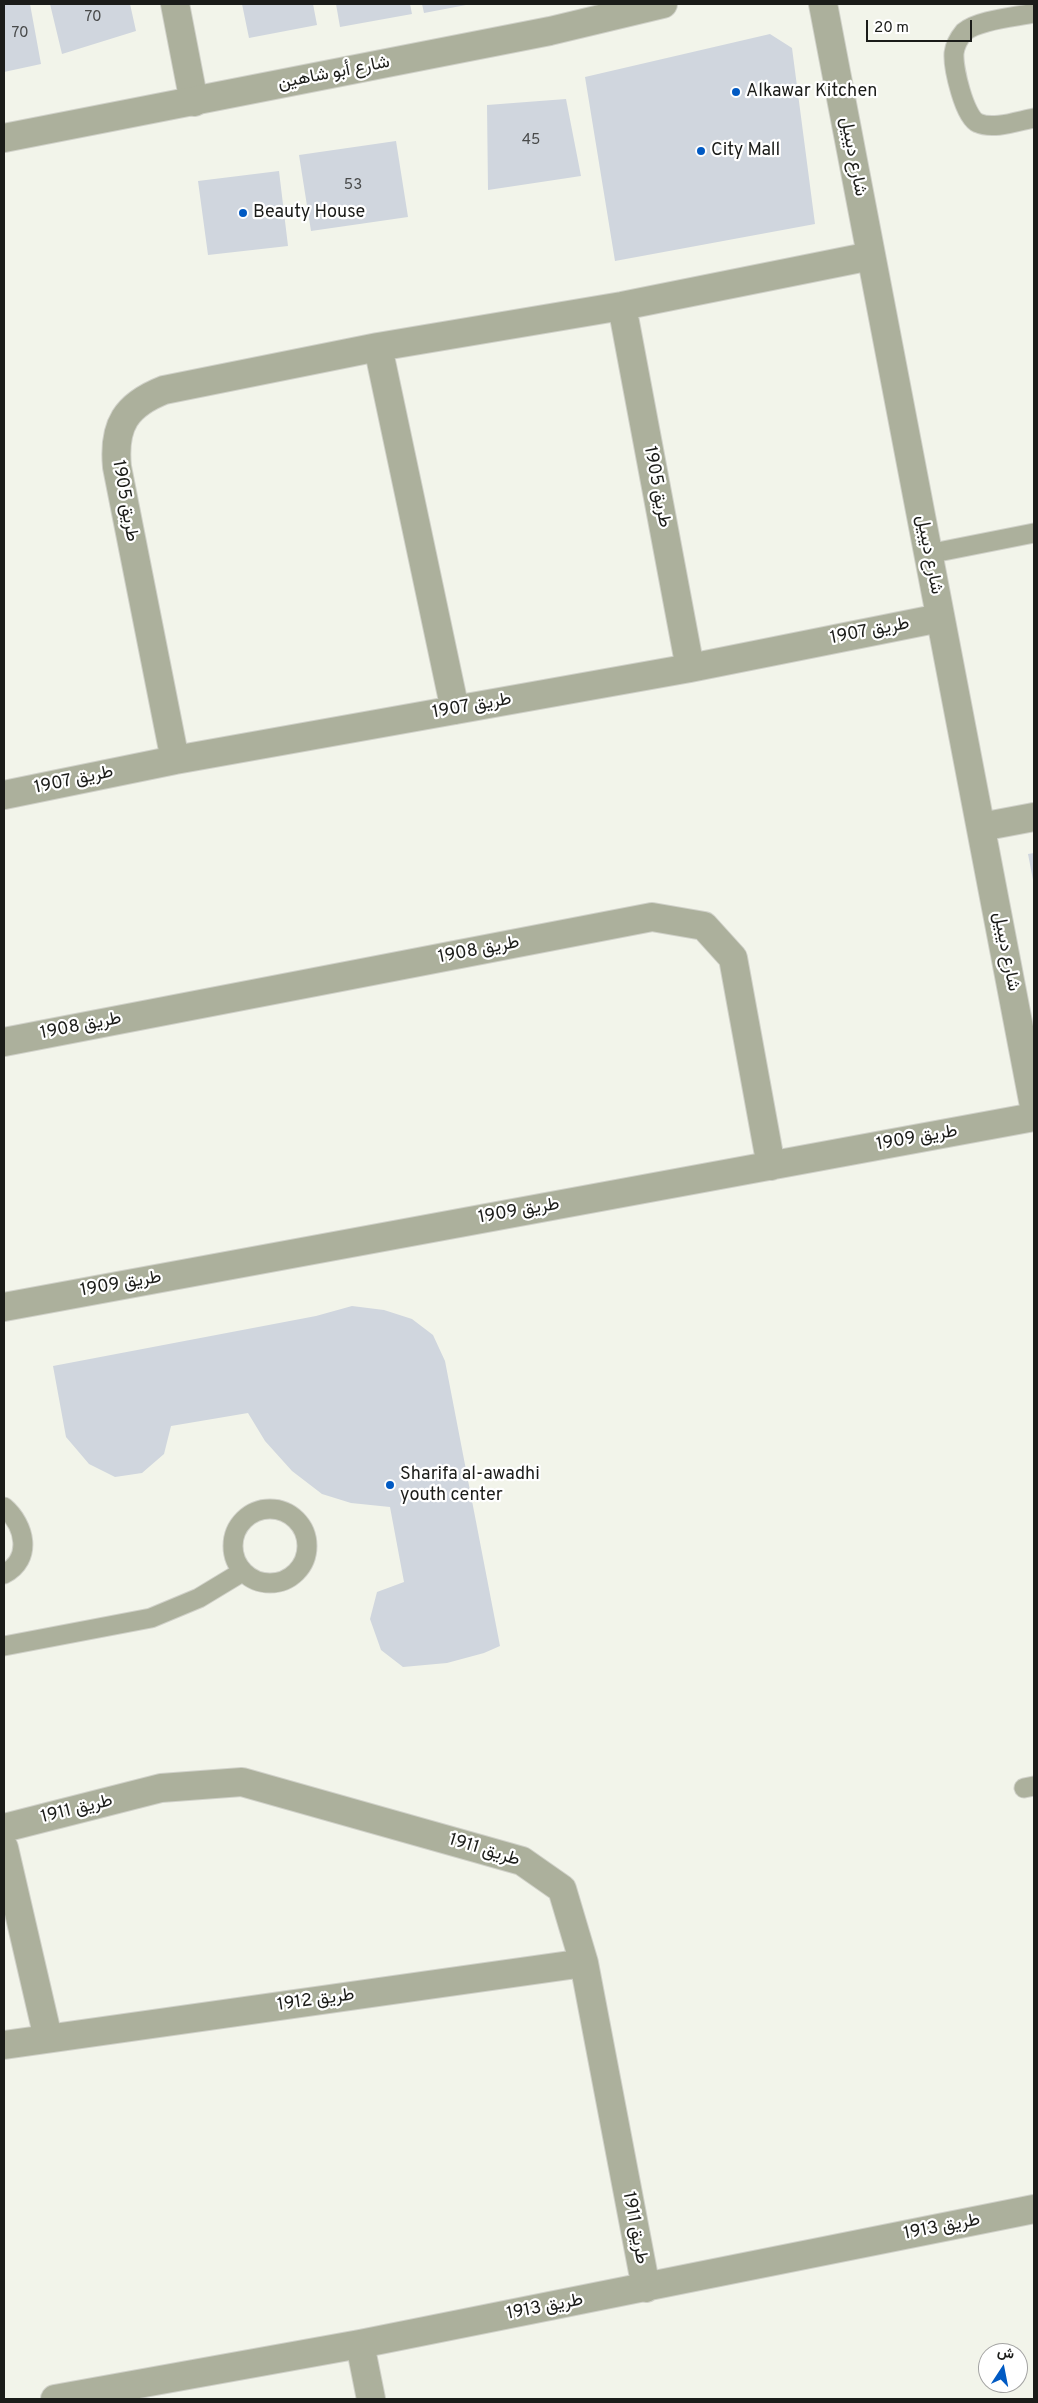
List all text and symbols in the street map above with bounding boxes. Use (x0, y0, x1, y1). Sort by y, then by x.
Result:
house number: 70 (84, 9, 102, 27)
scale bar (868, 10, 974, 42)
text: 20 m (874, 19, 909, 38)
house number: 70 (11, 25, 29, 43)
street label: شارع أبو شاهين (276, 53, 392, 95)
place label: Alkawar Kitchen (746, 81, 877, 103)
marker: Alkawar Kitchen (730, 86, 742, 98)
street label: شارع ديبيل (834, 116, 870, 198)
house number: 45 (522, 132, 540, 150)
place label: City Mall (711, 140, 780, 162)
marker: City Mall (695, 145, 707, 157)
house number: 53 (344, 177, 362, 195)
place label: Beauty House (253, 202, 365, 224)
marker: Beauty House (237, 207, 249, 219)
street label: طريق 1905 (638, 444, 674, 530)
street label: طريق 1905 (106, 459, 142, 543)
street label: شارع ديبيل (910, 514, 946, 596)
street label: طريق 1907 (829, 614, 911, 650)
street label: طريق 1907 (431, 689, 513, 725)
street label: طريق 1907 (33, 762, 115, 800)
street label: شارع ديبيل (987, 911, 1023, 993)
street label: طريق 1908 (437, 933, 521, 969)
street label: طريق 1908 (39, 1009, 123, 1045)
street label: طريق 1909 (875, 1121, 959, 1157)
street label: طريق 1909 (477, 1194, 561, 1230)
street label: طريق 1909 (79, 1267, 163, 1303)
place label: Sharifa al-awadhi youth center (400, 1464, 540, 1506)
marker: Sharifa al-awadhi youth center (384, 1479, 396, 1491)
street label: طريق 1911 (39, 1791, 115, 1829)
street label: طريق 1911 (446, 1830, 522, 1872)
street label: طريق 1912 (276, 1985, 356, 2017)
street label: طريق 1911 (616, 2190, 652, 2266)
street label: طريق 1913 (902, 2210, 982, 2246)
street label: طريق 1913 (505, 2290, 585, 2326)
north arrow (978, 2343, 1028, 2393)
text: ش (996, 2344, 1016, 2364)

